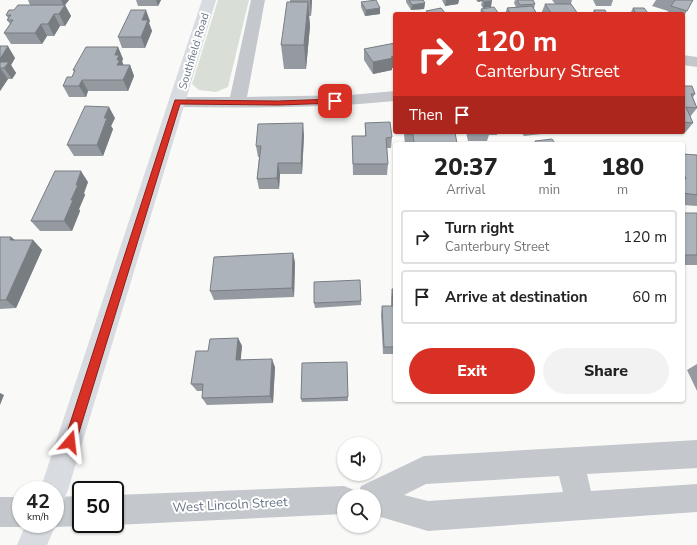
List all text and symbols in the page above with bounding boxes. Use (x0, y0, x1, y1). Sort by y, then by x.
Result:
street label: Southfield Road (175, 11, 213, 91)
text: 120 m (475, 23, 558, 61)
icon: right (409, 28, 461, 80)
text: Canterbury Street (475, 59, 619, 83)
pin (318, 84, 352, 118)
icon: arrive (324, 90, 346, 112)
icon: arrive (451, 104, 473, 126)
text: Then (409, 105, 443, 125)
text: 20:37 (434, 151, 498, 183)
text: 1 (542, 151, 557, 183)
text: 180 (601, 151, 644, 183)
text: Arrival (446, 181, 485, 199)
text: min (539, 181, 560, 199)
text: m (617, 181, 628, 199)
text: Turn right (445, 218, 514, 238)
icon: right (411, 226, 433, 248)
text: 120 m (623, 227, 667, 247)
text: Canterbury Street (445, 238, 549, 256)
icon: arrive (411, 286, 433, 308)
text: Arrive at destination (445, 287, 588, 307)
text: 60 m (632, 287, 667, 307)
button: Exit (409, 348, 535, 394)
button: Share (543, 348, 669, 394)
position arrow (49, 421, 91, 463)
map controls (337, 437, 381, 533)
button: sound (337, 437, 381, 481)
speed limit sign: 50 (72, 481, 124, 533)
text: 42 (26, 488, 50, 515)
button: search (337, 489, 381, 533)
street label: West Lincoln Street (172, 493, 288, 517)
text: km/h (27, 510, 49, 524)

